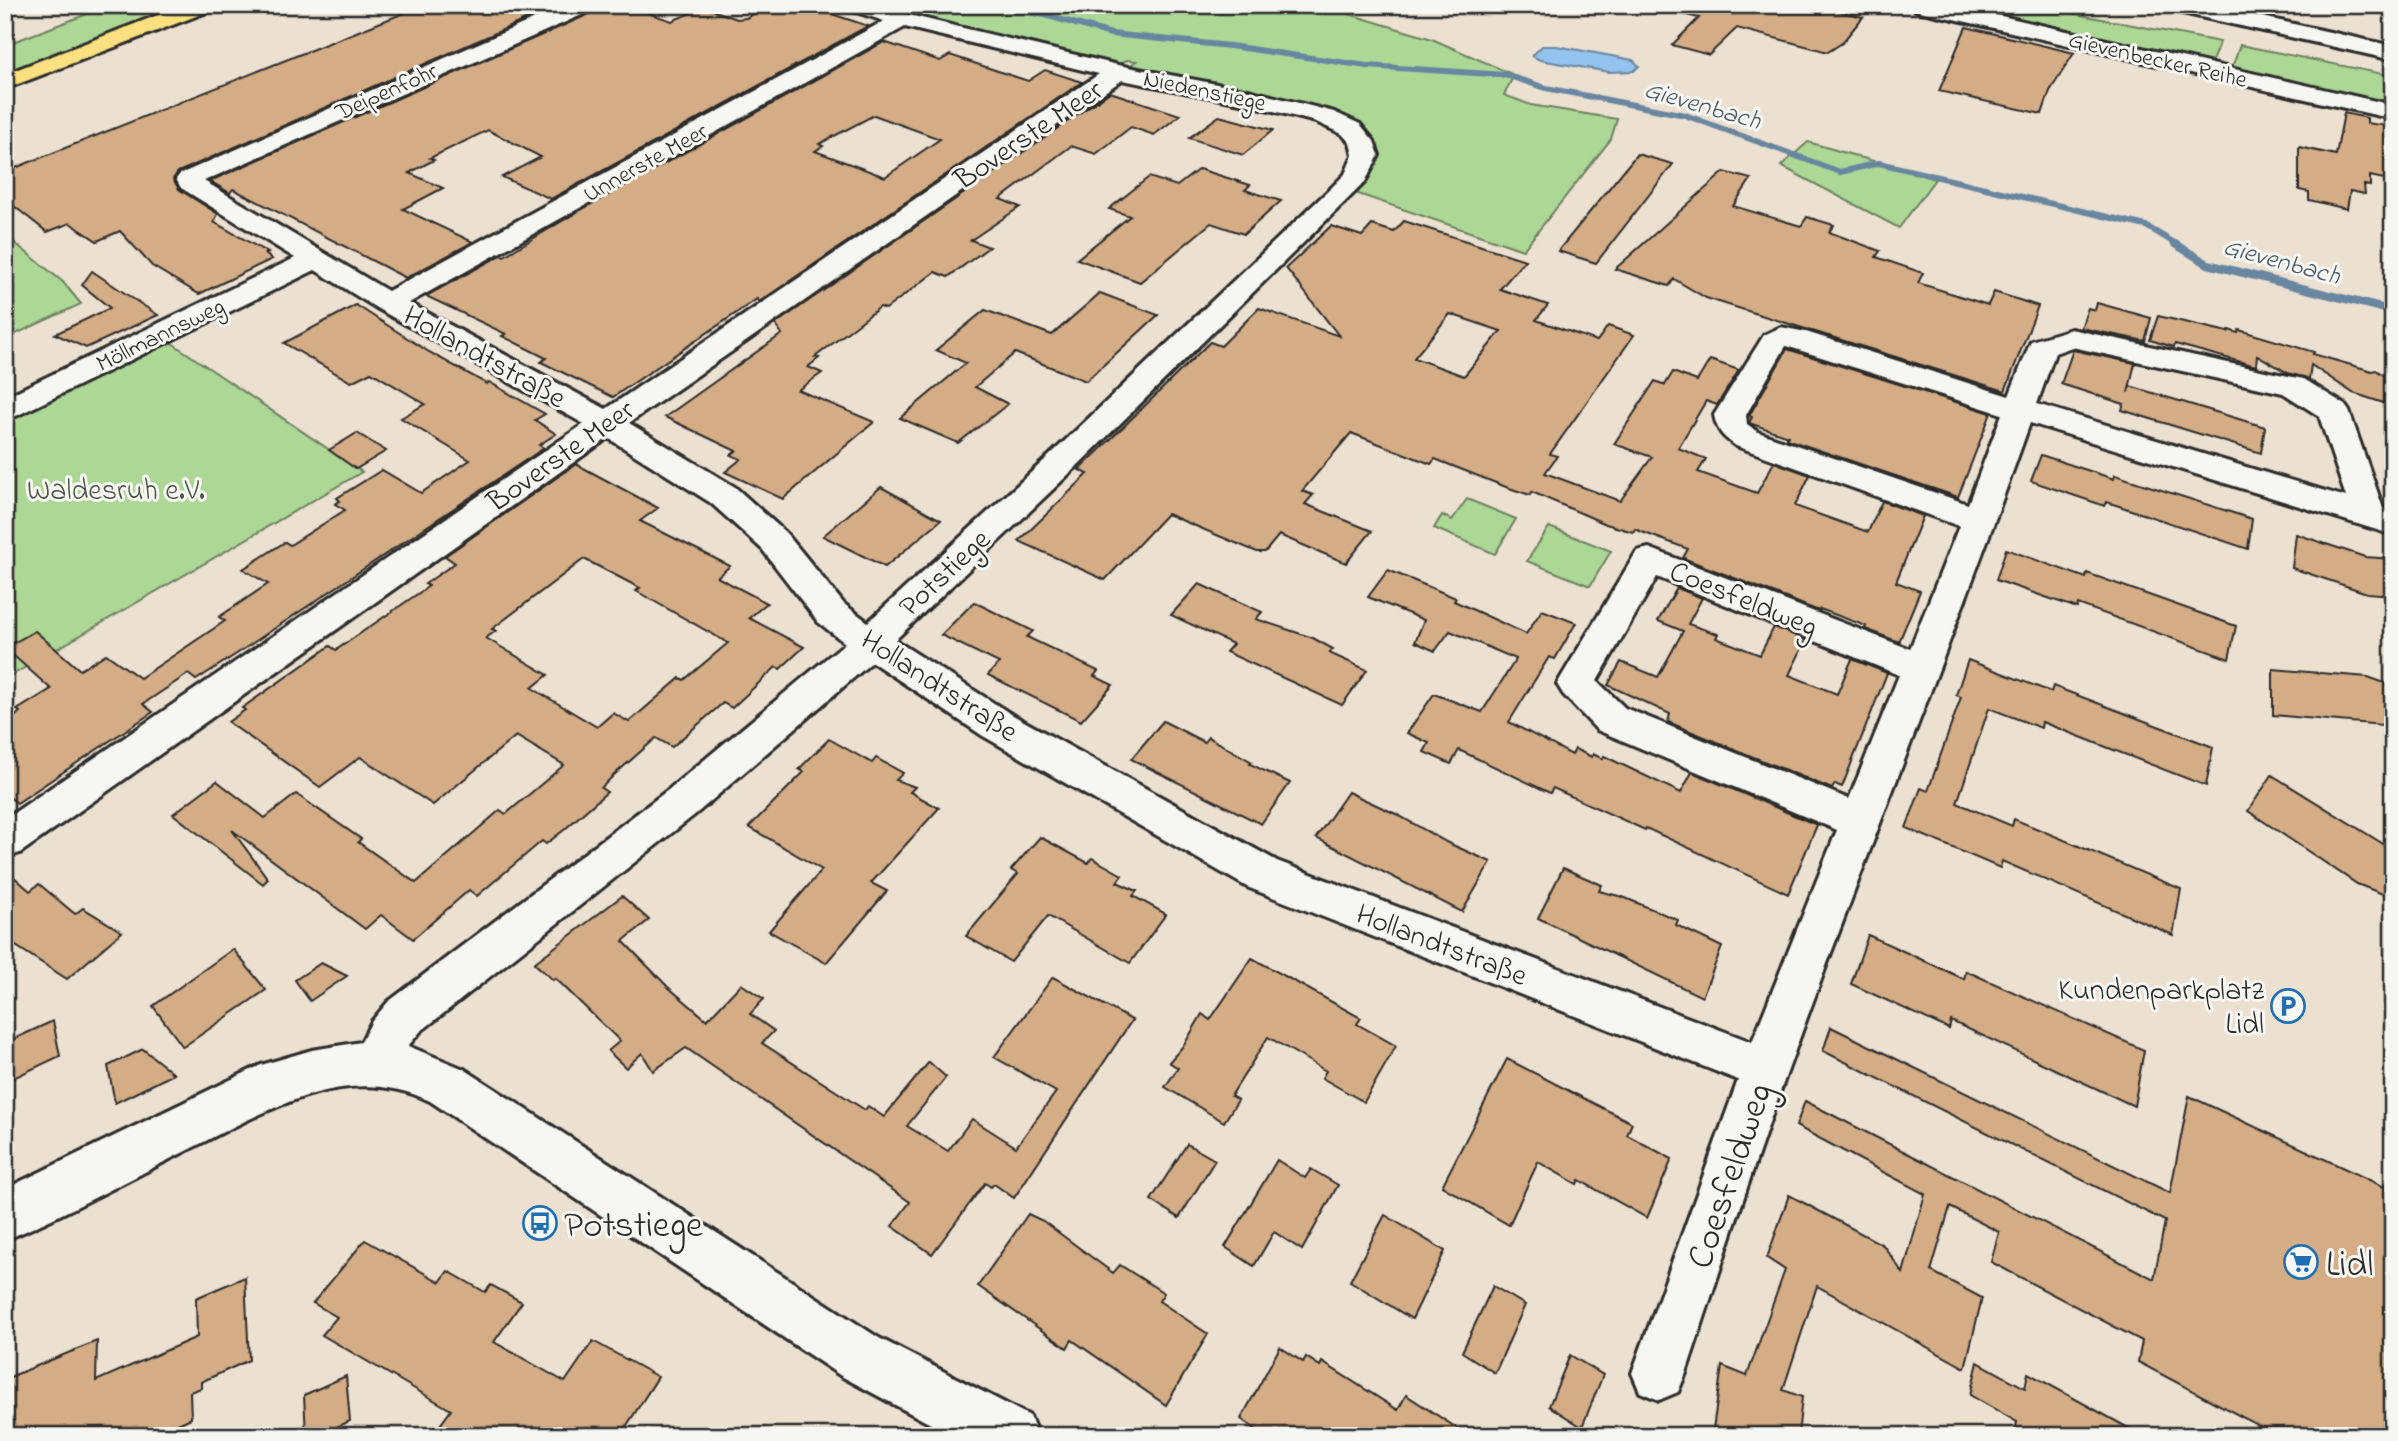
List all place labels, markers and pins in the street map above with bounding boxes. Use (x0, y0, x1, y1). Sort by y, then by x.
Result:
place label: Kundenparkplatz Lidl (2058, 970, 2264, 1048)
parking icon: Kundenparkplatz Lidl (2269, 987, 2307, 1025)
place label: Potstiege (564, 1200, 703, 1254)
bus stop icon: Potstiege (521, 1204, 559, 1242)
place label: Lidl (2326, 1239, 2373, 1293)
supermarket icon: Lidl (2282, 1243, 2320, 1281)

